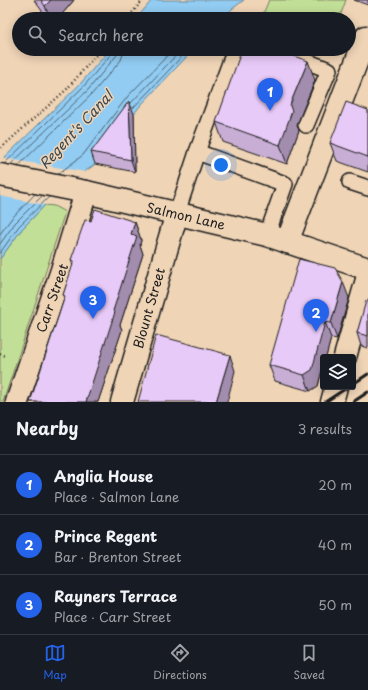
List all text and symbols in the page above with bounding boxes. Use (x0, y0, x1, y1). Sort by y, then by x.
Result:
search box (12, 12, 356, 56)
icon: search (26, 23, 48, 45)
text: Search here (58, 23, 144, 46)
pin: 1 (257, 78, 283, 111)
water label: Regent's Canal (34, 85, 119, 173)
your location (211, 155, 231, 175)
street label: Salmon Lane (145, 197, 227, 234)
street label: Carr Street (31, 261, 72, 335)
street label: Blount Street (128, 265, 169, 351)
pin: 3 (80, 286, 106, 319)
pin: 2 (303, 299, 329, 332)
map controls (320, 354, 356, 390)
button: layers (320, 354, 356, 390)
text: Nearby (16, 415, 78, 441)
text: 3 results (298, 419, 352, 438)
text: Anglia House (54, 464, 153, 487)
text: 1 (26, 475, 32, 494)
text: 20 m (318, 475, 352, 494)
text: Place · Salmon Lane (54, 487, 179, 506)
text: Prince Regent (54, 524, 157, 547)
text: 2 (24, 535, 34, 554)
text: 40 m (318, 535, 352, 554)
text: Bar · Brenton Street (54, 547, 181, 566)
text: Rayners Terrace (54, 584, 177, 607)
text: 3 (25, 595, 33, 614)
text: 50 m (318, 595, 352, 614)
text: Place · Carr Street (54, 607, 171, 626)
tab: Map (43, 642, 67, 683)
tab: Directions (153, 642, 207, 683)
tab: Saved (293, 642, 325, 683)

